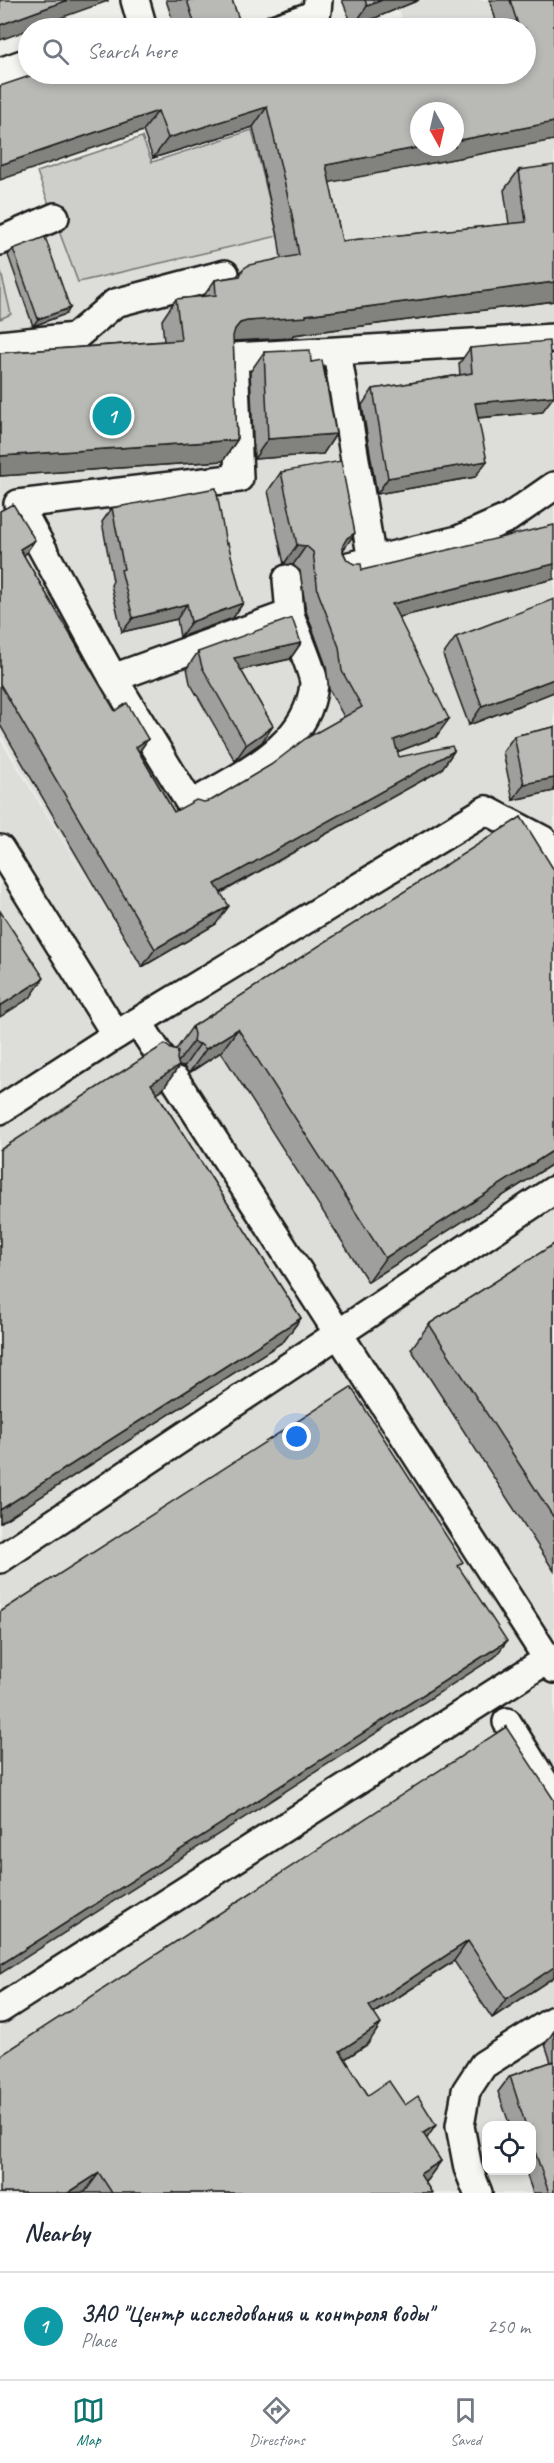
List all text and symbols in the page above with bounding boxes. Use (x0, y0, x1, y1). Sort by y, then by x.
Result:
search box (18, 18, 536, 84)
icon: search (39, 35, 72, 68)
text: Search here (87, 37, 177, 65)
north arrow (410, 102, 464, 156)
pin: 1 (92, 394, 132, 438)
your location (282, 1422, 311, 1451)
map controls (482, 2121, 536, 2175)
button: locate (482, 2121, 536, 2175)
text: Nearby (24, 2216, 89, 2249)
text: ЗАО "Центр исследования и контроля воды" (81, 2300, 433, 2328)
text: 1 (39, 2314, 48, 2339)
text: 250 m (487, 2314, 530, 2339)
text: Place (81, 2328, 116, 2353)
tab: Map (72, 2394, 105, 2450)
tab: Directions (249, 2394, 305, 2450)
tab: Saved (449, 2394, 482, 2450)

